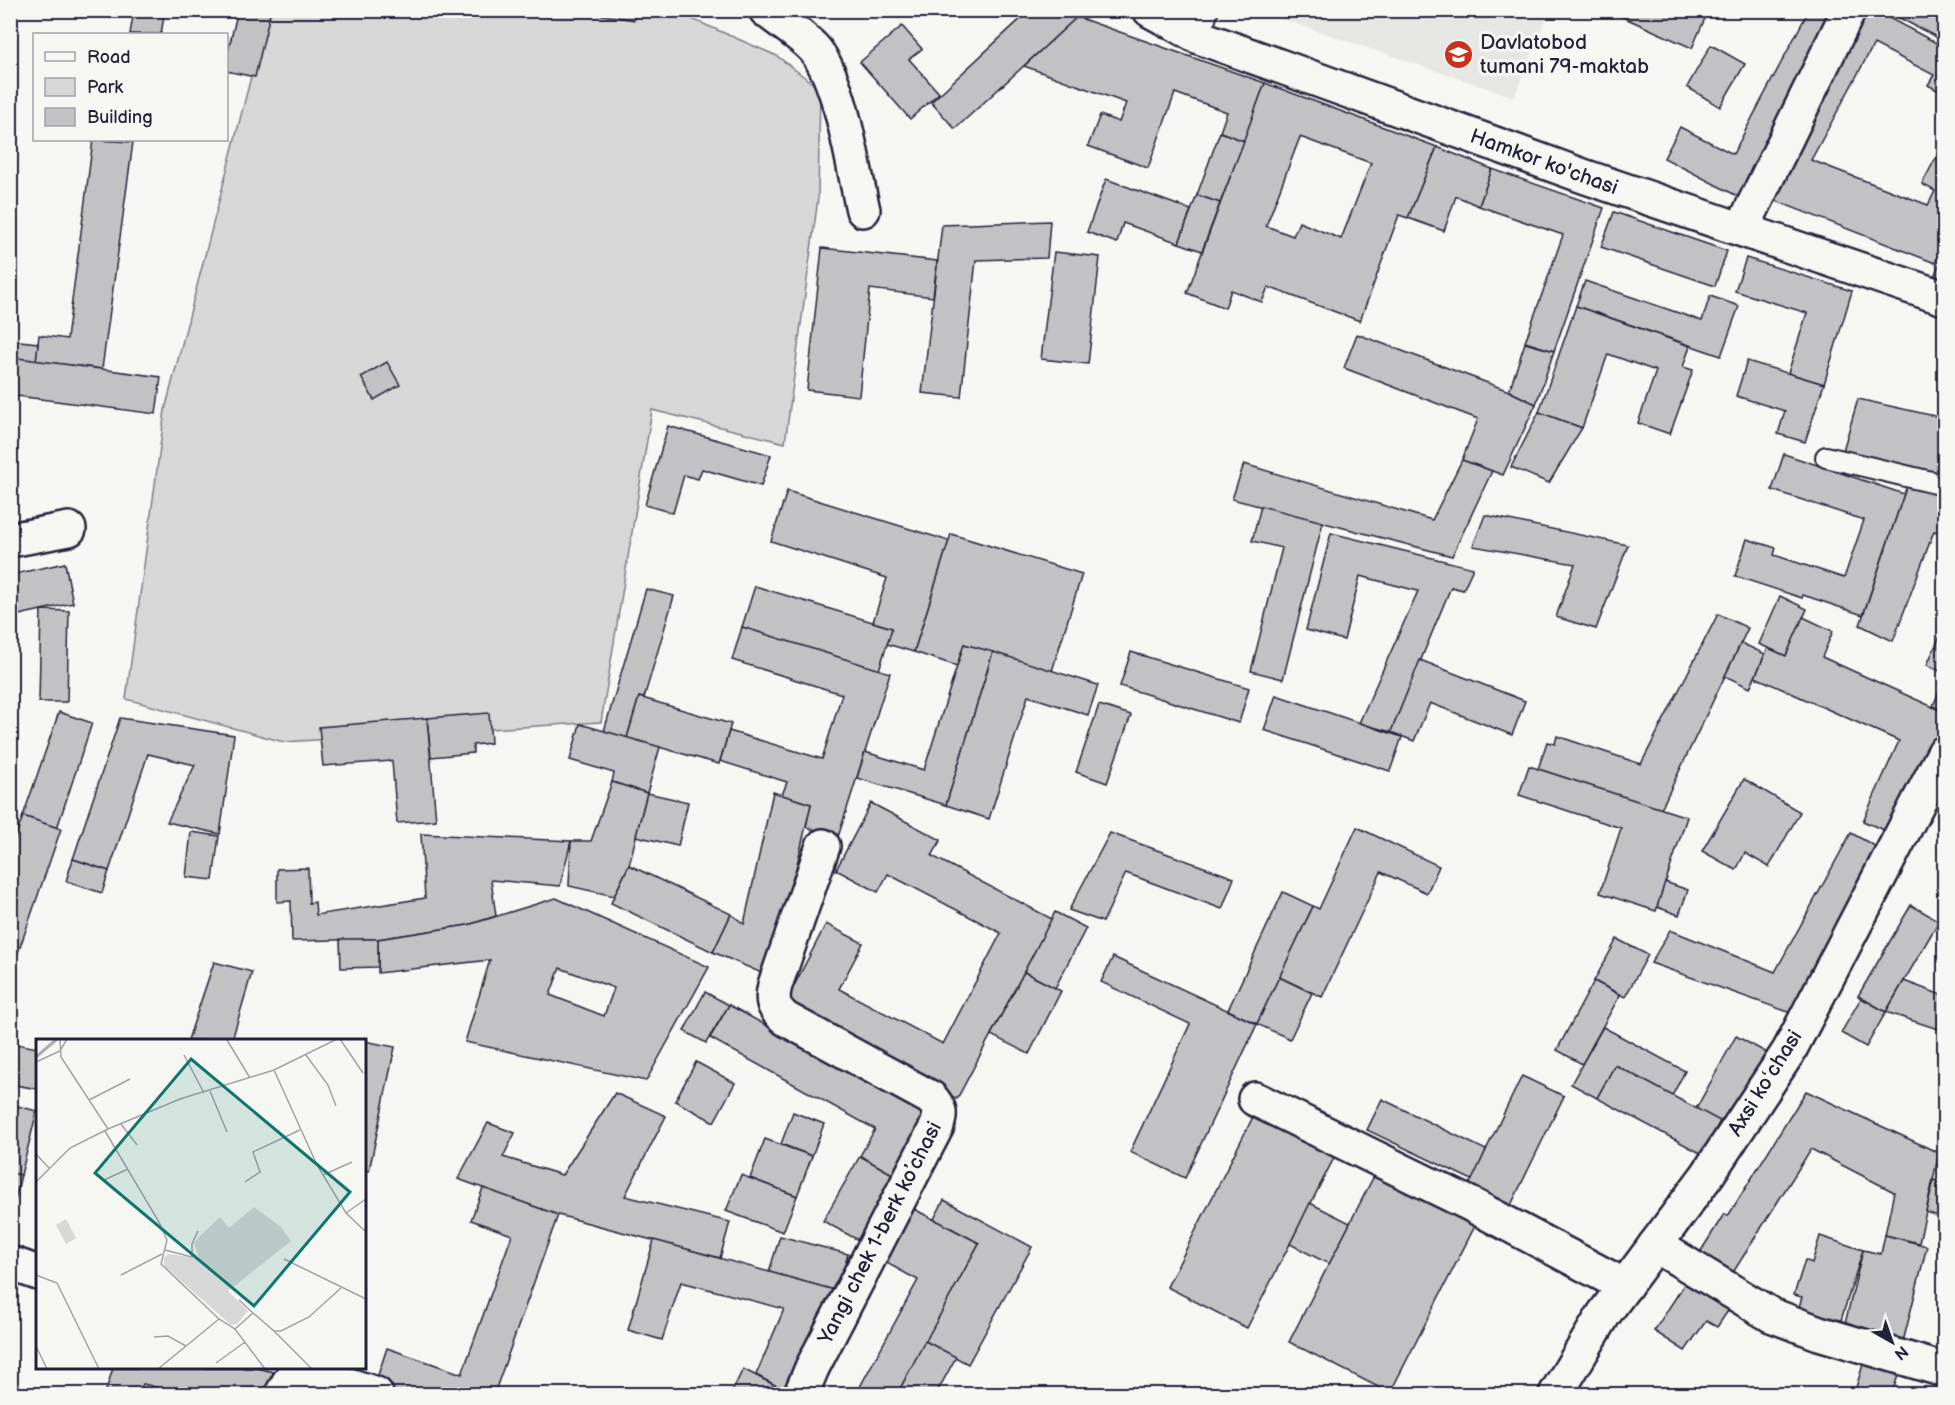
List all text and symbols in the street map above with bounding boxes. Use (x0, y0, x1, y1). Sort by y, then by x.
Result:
place label: Davlatobod tumani 79-maktab (1480, 30, 1649, 79)
legend (33, 33, 228, 141)
school or university icon: Davlatobod tumani 79-maktab (1443, 38, 1475, 70)
text: Road (87, 47, 131, 68)
text: Park (87, 77, 123, 98)
text: Building (87, 107, 153, 128)
street label: Hamkor ko'chasi (1467, 124, 1621, 200)
street label: Axsi koʻchasi (1723, 1025, 1807, 1141)
inset map (36, 1039, 366, 1369)
street label: Yangi chek 1-berk koʼchasi (812, 1118, 947, 1349)
north arrow (1862, 1312, 1922, 1372)
text: N (1890, 1341, 1911, 1363)

